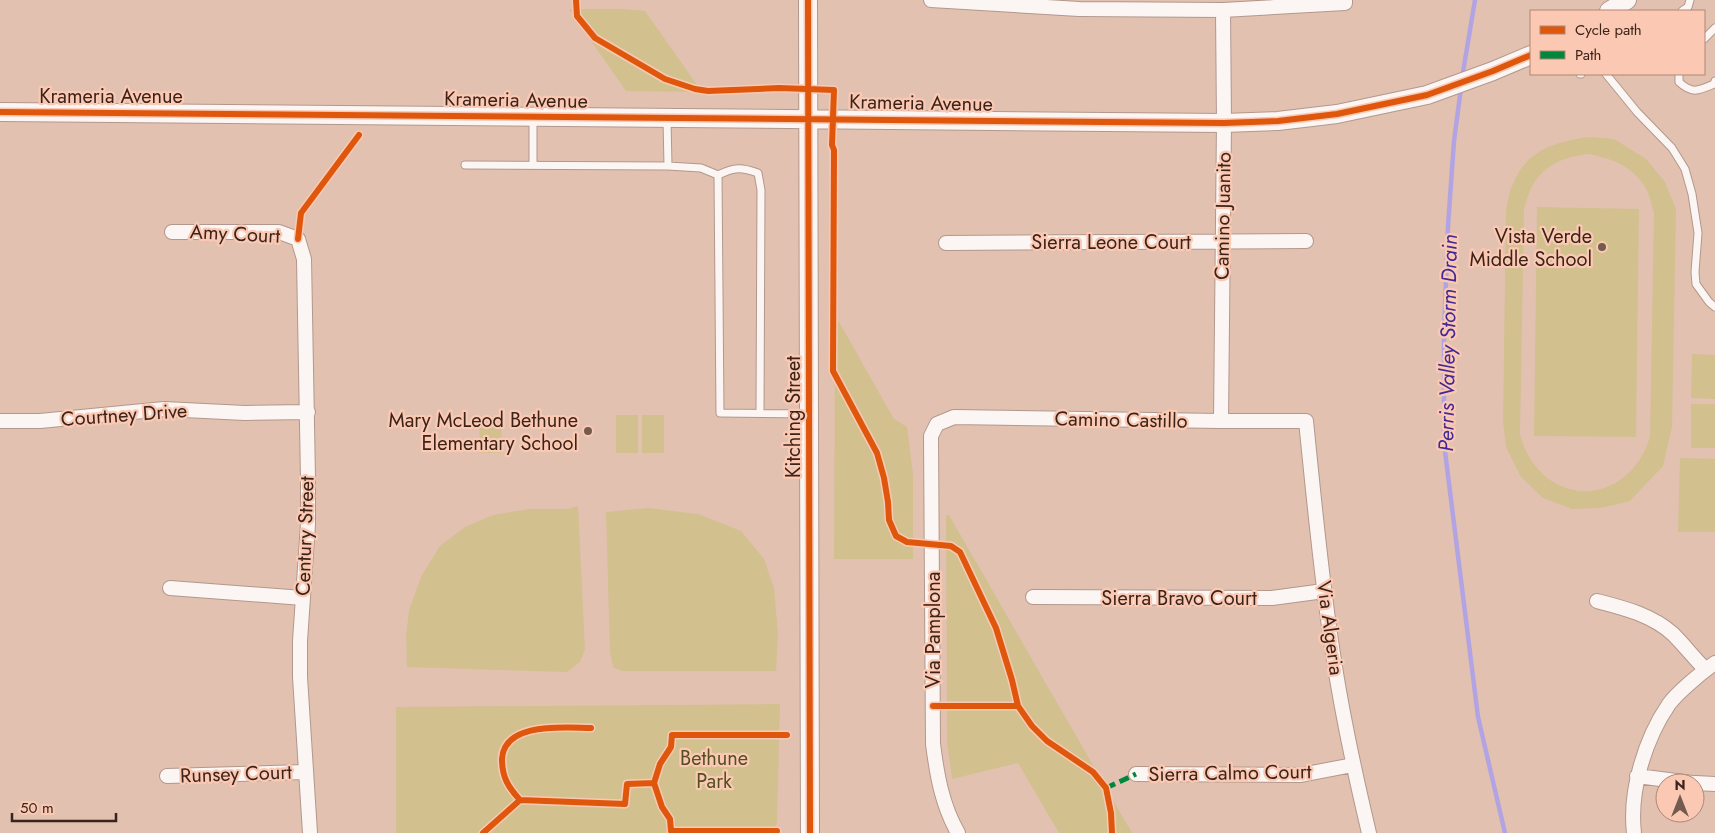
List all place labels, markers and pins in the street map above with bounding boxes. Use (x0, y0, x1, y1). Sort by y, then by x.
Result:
place label: Vista Verde Middle School (1469, 222, 1592, 274)
marker: Vista Verde Middle School (1596, 241, 1608, 253)
place label: Mary McLeod Bethune Elementary School (388, 406, 578, 458)
marker: Mary McLeod Bethune Elementary School (582, 425, 594, 437)

